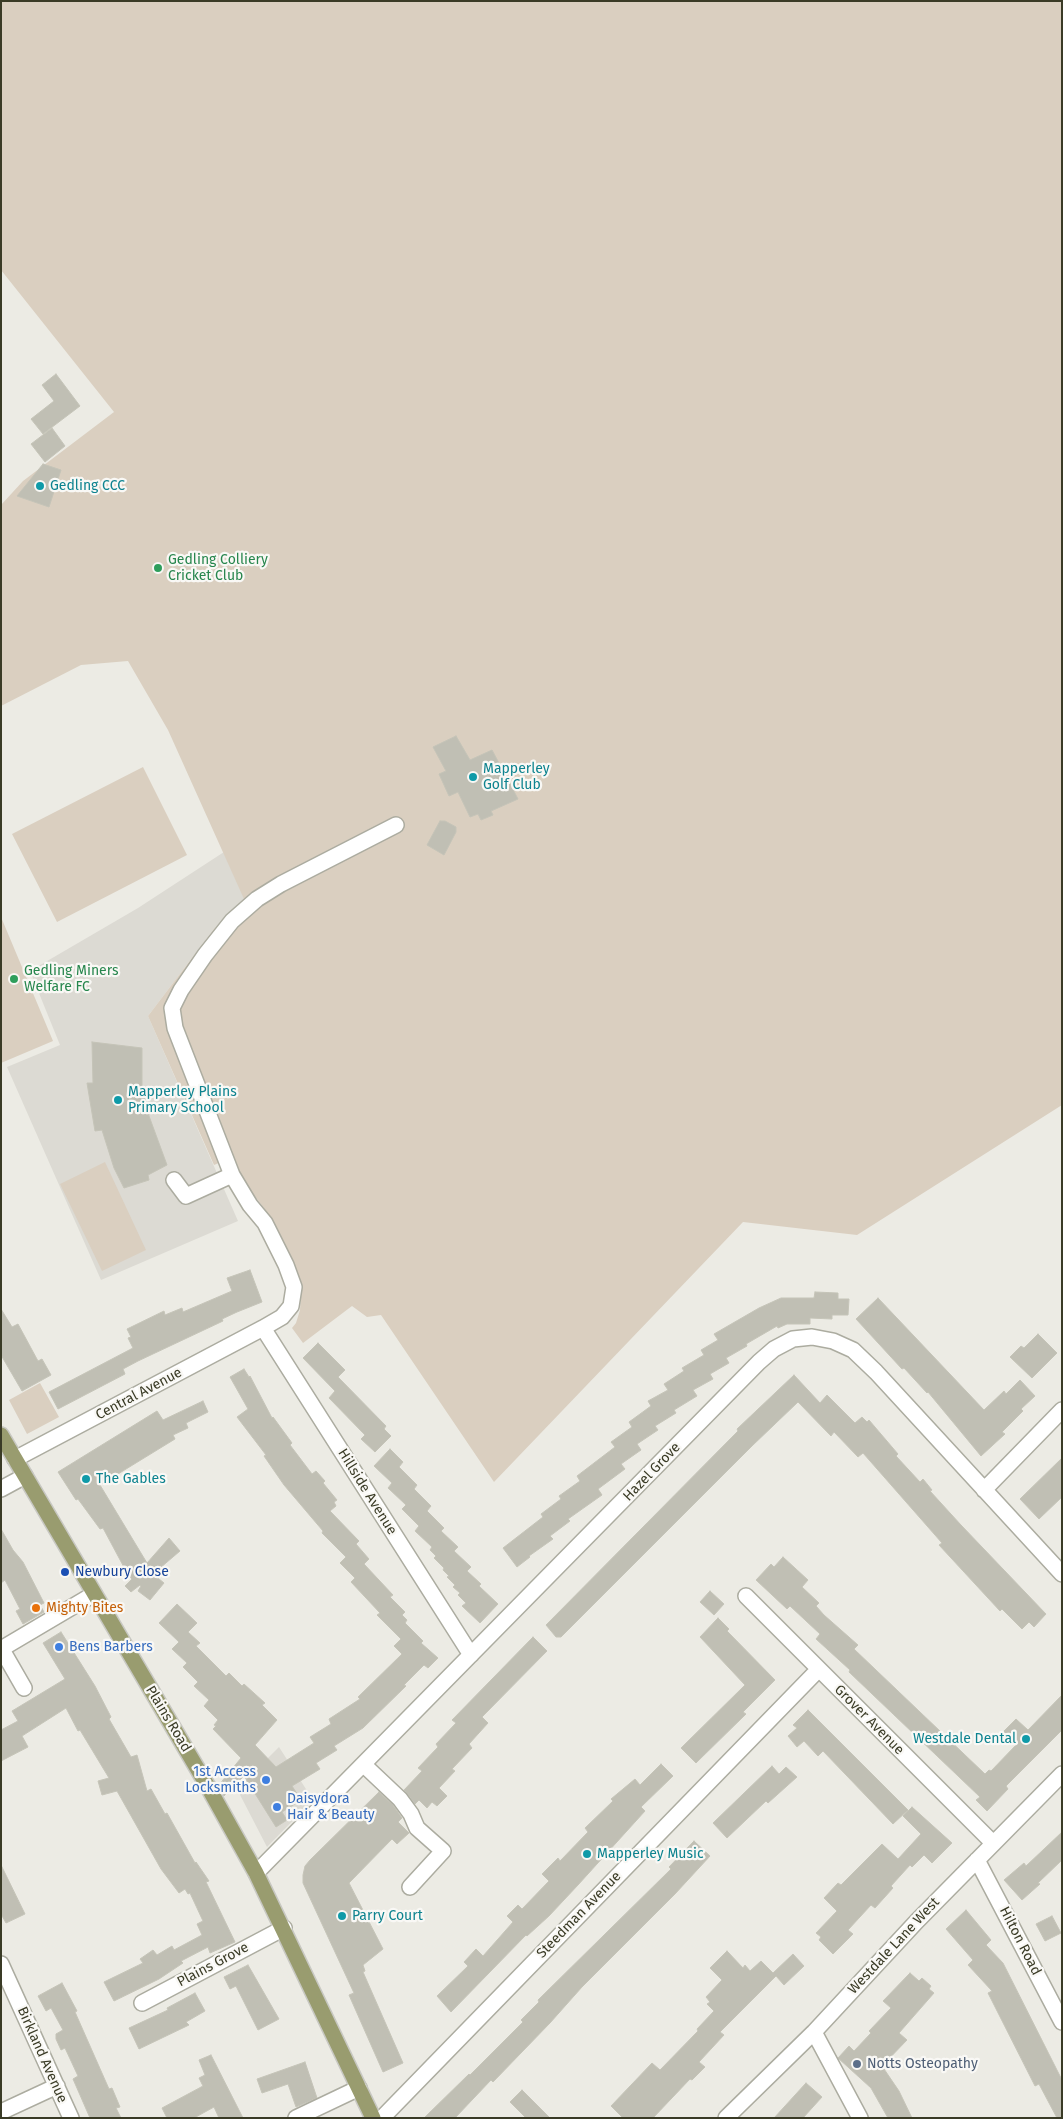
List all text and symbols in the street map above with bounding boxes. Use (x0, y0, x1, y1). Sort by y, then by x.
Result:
place label: Gedling CCC (50, 478, 125, 494)
marker: Gedling CCC (34, 480, 46, 492)
place label: Gedling Colliery Cricket Club (168, 552, 268, 584)
marker: Gedling Colliery Cricket Club (152, 562, 164, 574)
place label: Mapperley Golf Club (483, 761, 550, 794)
marker: Mapperley Golf Club (467, 771, 479, 783)
place label: Gedling Miners Welfare FC (24, 963, 118, 996)
marker: Gedling Miners Welfare FC (8, 973, 20, 985)
place label: Mapperley Plains Primary School (128, 1084, 237, 1116)
marker: Mapperley Plains Primary School (112, 1094, 124, 1106)
street label: Central Avenue (93, 1364, 185, 1424)
street label: Hazel Grove (620, 1439, 684, 1505)
street label: Hillside Avenue (334, 1446, 400, 1538)
place label: The Gables (96, 1471, 166, 1487)
marker: The Gables (80, 1473, 92, 1485)
place label: Newbury Close (75, 1564, 169, 1580)
marker: Newbury Close (59, 1566, 71, 1578)
place label: Mighty Bites (46, 1600, 123, 1616)
marker: Mighty Bites (30, 1602, 42, 1614)
place label: Bens Barbers (69, 1639, 153, 1655)
marker: Bens Barbers (53, 1641, 65, 1653)
street label: Grover Avenue (831, 1682, 907, 1758)
street label: Plains Road (142, 1683, 194, 1755)
place label: Westdale Dental (913, 1731, 1016, 1747)
marker: Westdale Dental (1020, 1733, 1032, 1745)
place label: 1st Access Locksmiths (185, 1764, 256, 1796)
marker: 1st Access Locksmiths (260, 1774, 272, 1786)
place label: Daisydora Hair & Beauty (287, 1791, 375, 1824)
marker: Daisydora Hair & Beauty (271, 1801, 283, 1813)
place label: Mapperley Music (597, 1846, 704, 1862)
marker: Mapperley Music (581, 1848, 593, 1860)
street label: Steedman Avenue (533, 1868, 625, 1962)
street label: Westdale Lane West (845, 1894, 943, 1998)
street label: Hilton Road (996, 1904, 1044, 1978)
place label: Parry Court (352, 1908, 423, 1924)
marker: Parry Court (336, 1910, 348, 1922)
street label: Plains Grove (174, 1939, 252, 1991)
street label: Birkland Avenue (13, 2004, 71, 2106)
place label: Notts Osteopathy (867, 2056, 978, 2072)
marker: Notts Osteopathy (851, 2058, 863, 2070)

